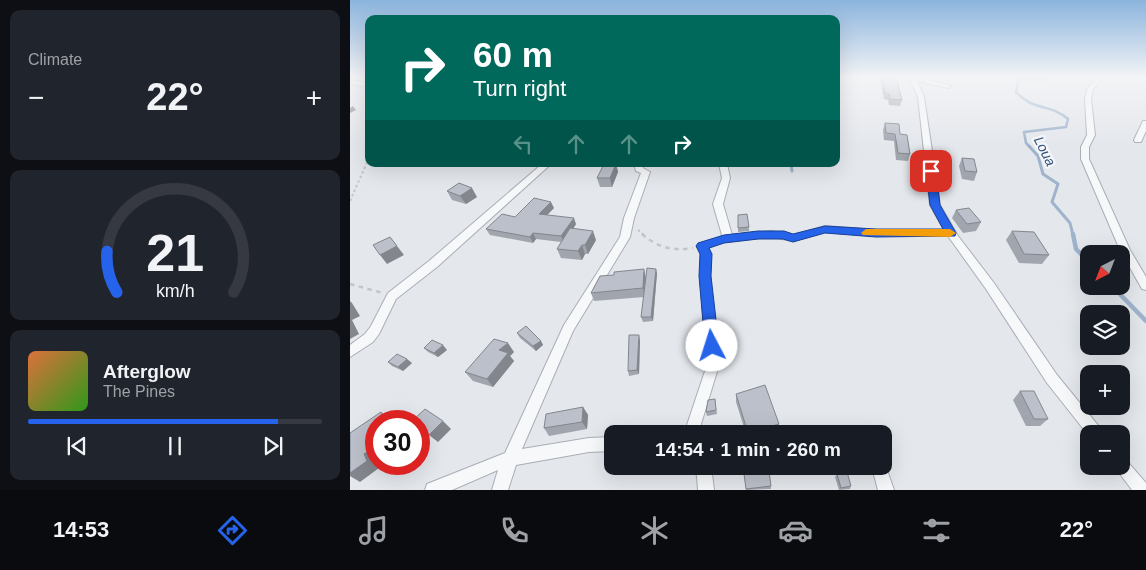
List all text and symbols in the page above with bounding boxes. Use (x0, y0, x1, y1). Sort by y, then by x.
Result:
icon: right (390, 35, 455, 100)
text: 60 m (473, 35, 553, 74)
text: Climate (28, 51, 82, 68)
text: 22° (146, 76, 204, 118)
text: Turn right (473, 76, 566, 101)
text: − (28, 82, 44, 113)
text: + (306, 82, 322, 113)
icon: left (509, 130, 537, 158)
icon: ahead (562, 130, 590, 158)
icon: ahead (615, 130, 643, 158)
icon: right (668, 130, 696, 158)
water label: Loua (1031, 133, 1059, 169)
pin (910, 150, 952, 192)
icon: arrive (917, 157, 945, 185)
text: 21 (146, 224, 204, 282)
north arrow (1080, 245, 1130, 295)
map controls (1080, 245, 1130, 475)
text: km/h (156, 281, 194, 301)
button: layers (1080, 305, 1130, 355)
position arrow (685, 319, 737, 371)
text: Afterglow (103, 361, 191, 382)
button: + (1080, 365, 1130, 415)
text: The Pines (103, 383, 175, 400)
speed limit sign: 30 (365, 410, 430, 475)
button: − (1080, 425, 1130, 475)
icon: previous (63, 432, 91, 460)
icon: pause (161, 432, 189, 460)
icon: next (259, 432, 287, 460)
text: 14:54 · 1 min · 260 m (655, 439, 841, 460)
icon: directions (215, 513, 250, 548)
icon: music (356, 513, 391, 548)
icon: phone (497, 513, 532, 548)
icon: climate (637, 513, 672, 548)
icon: car (778, 513, 813, 548)
icon: filters (919, 513, 954, 548)
text: 14:53 (53, 517, 109, 542)
text: 22° (1060, 517, 1093, 542)

